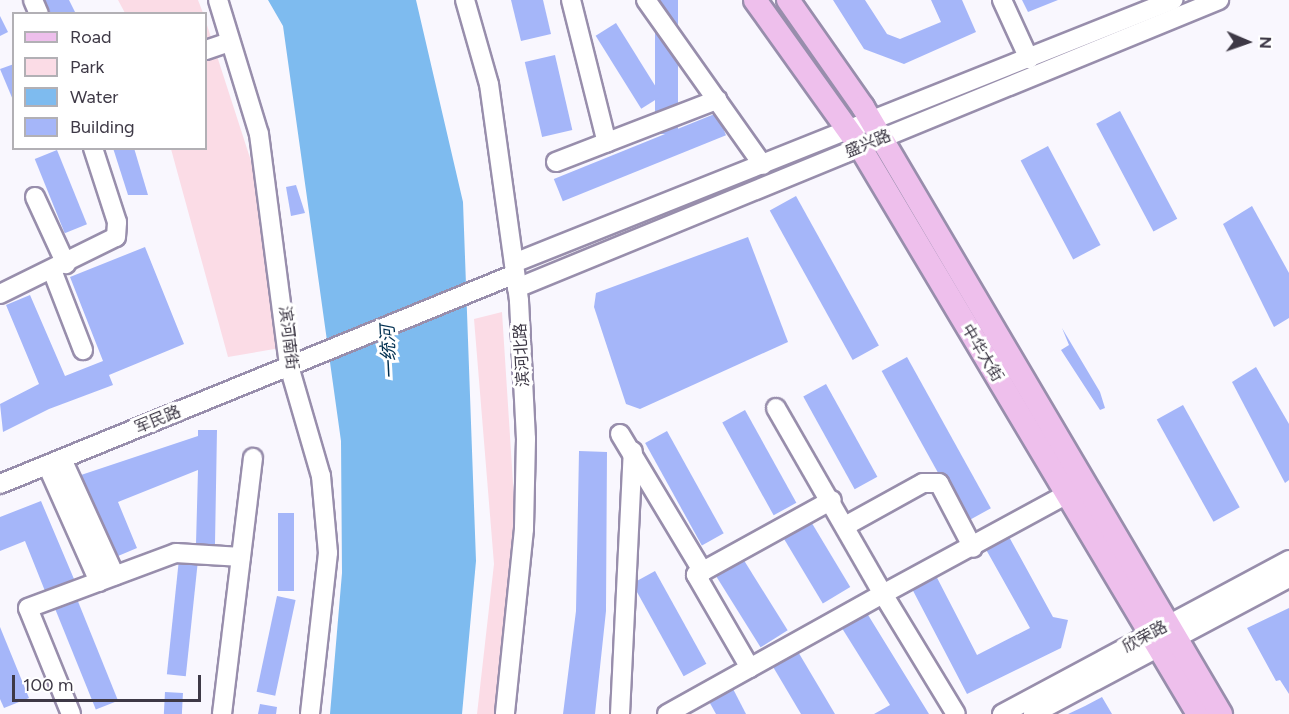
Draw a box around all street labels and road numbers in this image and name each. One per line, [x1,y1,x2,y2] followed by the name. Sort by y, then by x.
[842,126,894,162] street label: 盛兴路
[275,305,301,371] street label: 滨河南街
[957,321,1007,385] street label: 中华大街
[511,323,533,387] street label: 滨河北路
[132,402,184,438] street label: 军民路
[1119,617,1171,657] street label: 欣荣路

